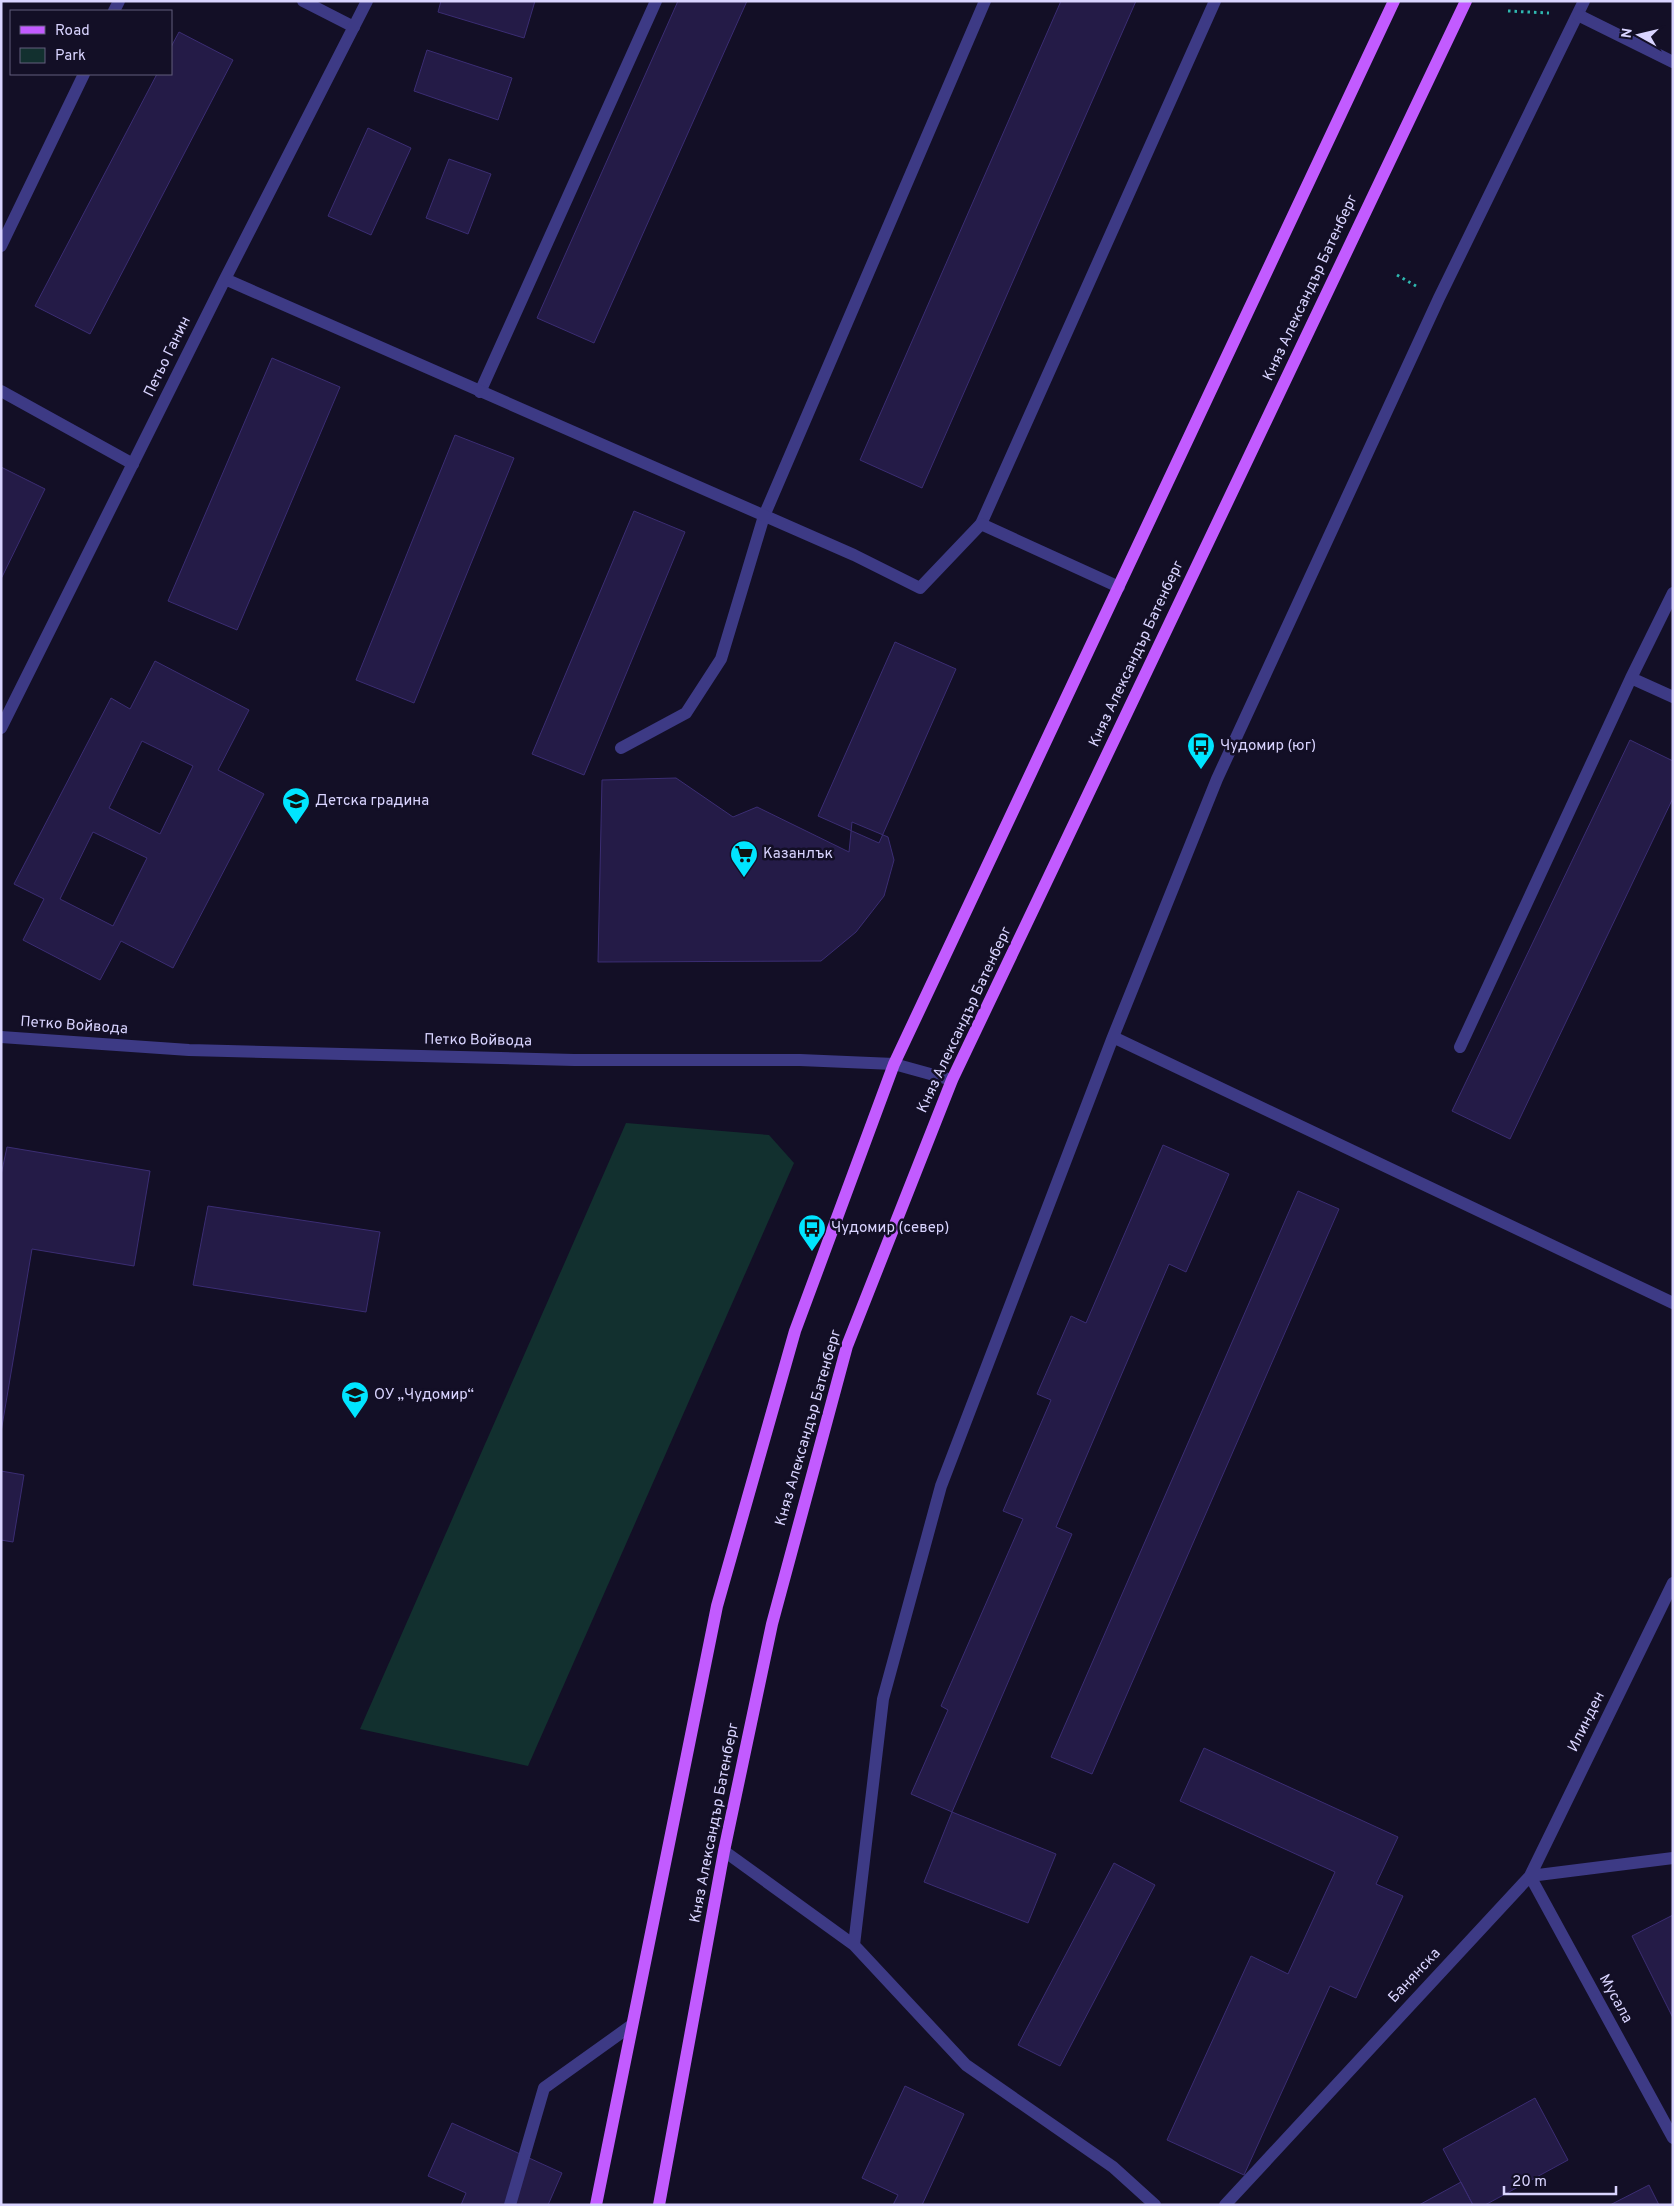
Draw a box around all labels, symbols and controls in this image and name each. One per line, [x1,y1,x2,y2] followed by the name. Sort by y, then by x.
[10,10,172,75] legend
[1614,10,1664,60] north arrow
[55,22,90,41] text: Road
[1618,27,1637,40] text: N
[55,47,86,66] text: Park
[1259,192,1363,384] street label: Княз Александър Батенберг
[140,313,196,401] street label: Петьо Ганин
[1085,558,1189,750] street label: Княз Александър Батенберг
[1186,731,1216,770] bus stop icon: Чудомир (юг)
[1220,737,1316,756] place label: Чудомир (юг)
[281,786,311,825] school or university icon: Детска градина
[315,792,429,811] place label: Детска градина
[729,839,759,878] supermarket icon: Казанлък
[763,845,833,864] place label: Казанлък
[913,924,1017,1116] street label: Княз Александър Батенберг
[20,1013,128,1039] street label: Петко Войвода
[424,1031,532,1051] street label: Петко Войвода
[797,1213,827,1252] bus stop icon: Чудомир (север)
[831,1219,949,1238] place label: Чудомир (север)
[772,1328,846,1528] street label: Княз Александър Батенберг
[340,1380,370,1419] school or university icon: ОУ „Чудомир“
[374,1386,474,1405] place label: ОУ „Чудомир“
[1564,1689,1610,1755] street label: Илинден
[686,1721,744,1925] street label: Княз Александър Батенберг
[1385,1945,1445,2007] street label: Банянска
[1594,1971,1636,2027] street label: Мусала
[1504,2164,1616,2196] scale bar
[1512,2173,1547,2192] text: 20 m

